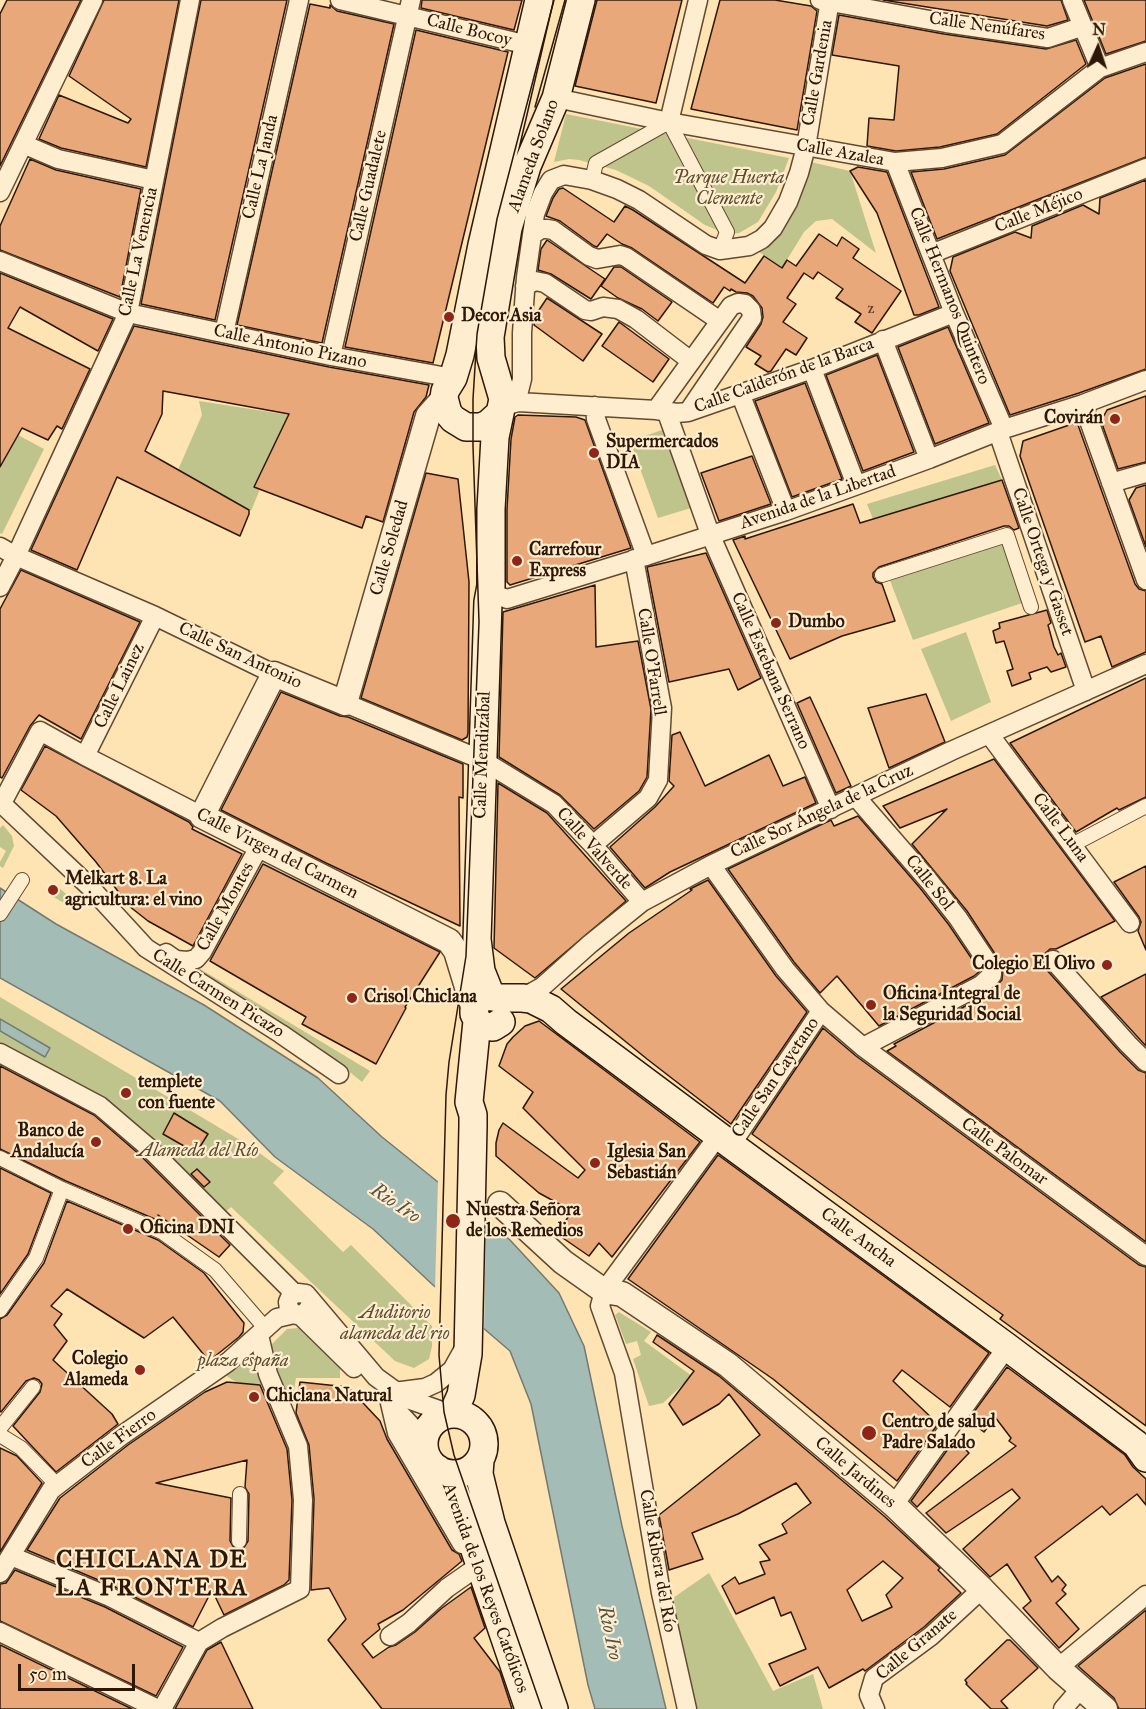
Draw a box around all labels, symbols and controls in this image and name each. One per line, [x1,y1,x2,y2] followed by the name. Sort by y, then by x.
[928,8,1046,46] street label: Calle Nenúfares
[424,10,514,52] street label: Calle Bocoy
[798,18,838,128] street label: Calle Gardenia
[1068,18,1128,78] north arrow
[1092,20,1106,39] text: N
[504,97,564,215] street label: Alameda Solano
[238,113,284,221] street label: Calle La Janda
[346,128,392,244] street label: Calle Guadalete
[794,135,886,171] street label: Calle Azalea
[674,168,784,210] park label: Parque Huerta Clemente
[992,184,1086,238] street label: Calle Méjico
[115,185,163,319] street label: Calle La Venencia
[904,204,994,388] street label: Calle Hermanos Quintero
[868,300,874,318] house number: z
[461,306,541,328] place label: Decor Asia
[442,310,456,324] marker: Decor Asia
[211,320,369,374] street label: Calle Antonio Pizano
[691,333,877,419] street label: Calle Calderón de la Barca
[1044,408,1103,430] place label: Covirán
[1108,412,1122,426] marker: Covirán
[606,432,718,474] place label: Supermercados DIA
[587,446,601,460] marker: Supermercados DIA
[737,461,899,535] street label: Avenida de la Libertad
[1007,485,1077,639] street label: Calle Ortega y Gasset
[366,498,414,598] street label: Calle Soledad
[529,540,601,582] place label: Carrefour Express
[510,554,524,568] marker: Carrefour Express
[726,589,814,753] street label: Calle Estebana Serrano
[632,607,670,717] street label: Calle O'Farrell
[788,612,845,634] place label: Dumbo
[769,616,783,630] marker: Dumbo
[175,618,305,694] street label: Calle San Antonio
[90,640,150,732] street label: Calle Lainez
[470,691,496,819] street label: Calle Mendizábal
[727,760,917,864] street label: Calle Sor Ángela de la Cruz
[1027,789,1093,867] street label: Calle Luna
[551,803,637,895] street label: Calle Valverde
[192,804,362,904] street label: Calle Virgen del Carmen
[900,851,958,915] street label: Calle Sol
[193,859,259,955] street label: Calle Montes
[65,869,202,912] place label: Melkart 8. La agricultura: el vino
[46,883,60,897] marker: Melkart 8. La agricultura: el vino
[148,945,288,1043] street label: Calle Carmen Picazo
[972,954,1095,976] place label: Colegio El Olivo
[1100,958,1114,972] marker: Colegio El Olivo
[883,984,1021,1026] place label: Oficina Integral de la Seguridad Social
[364,987,477,1009] place label: Crisol Chiclana
[345,991,359,1005] marker: Crisol Chiclana
[864,998,878,1012] marker: Oficina Integral de la Seguridad Social
[728,1014,824,1142] street label: Calle San Cayetano
[138,1072,215,1114] place label: templete con fuente
[119,1086,133,1100] marker: templete con fuente
[956,1113,1052,1191] street label: Calle Palomar
[11,1121,84,1164] place label: Banco de Andalucía
[89,1135,103,1149] marker: Banco de Andalucía
[138,1141,258,1163] park label: Alameda del Río
[607,1142,686,1184] place label: Iglesia San Sebastián
[588,1156,602,1170] marker: Iglesia San Sebastián
[366,1179,424,1229] water label: Rio Iro
[466,1200,583,1242] place label: Nuestra Señora de los Remedios
[816,1203,900,1273] street label: Calle Ancha
[444,1212,462,1230] marker: Nuestra Señora de los Remedios
[140,1218,235,1240] place label: Oficina DNI
[121,1222,135,1236] marker: Oficina DNI
[340,1303,450,1346] park label: Auditorio alameda del rio
[64,1349,128,1392] place label: Colegio Alameda
[198,1351,288,1373] park label: plaza españa
[133,1363,147,1377] marker: Colegio Alameda
[266,1386,392,1408] place label: Chiclana Natural
[247,1390,261,1404] marker: Chiclana Natural
[77,1404,161,1474] street label: Calle Fierro
[882,1412,996,1454] place label: Centro de salud Padre Salado
[860,1424,878,1442] marker: Centro de salud Padre Salado
[810,1433,900,1513] street label: Calle Jardines
[437,1480,533,1696] street label: Avenida de los Reyes Católicos
[634,1488,680,1634] street label: Calle Ribera del Río
[55,1547,249,1603] district label: CHICLANA DE LA FRONTERA
[592,1604,626,1662] water label: Rio Iro
[872,1605,962,1685] street label: Calle Granate
[21,1652,138,1690] scale bar
[29,1663,67,1685] text: 50 m

